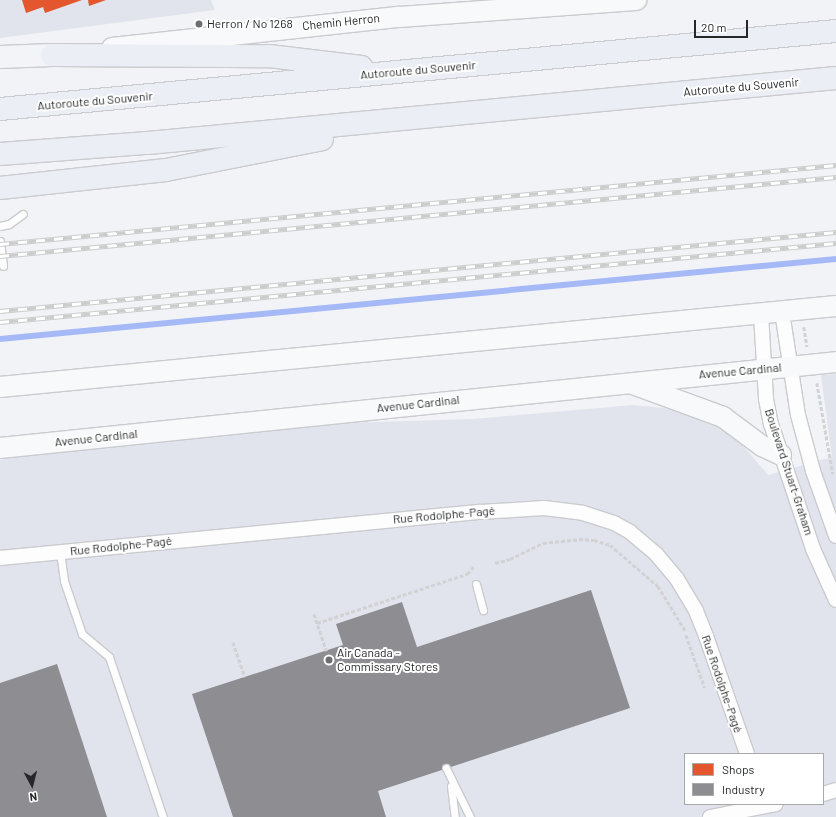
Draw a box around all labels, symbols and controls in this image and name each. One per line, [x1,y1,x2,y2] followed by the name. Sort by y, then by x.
[302,11,380,33] street label: Chemin Herron
[696,12,750,38] scale bar
[207,17,293,31] place label: Herron / No 1268
[194,19,204,29] marker: Herron / No 1268
[701,20,727,34] text: 20 m
[360,58,476,82] street label: Autoroute du Souvenir
[683,75,799,99] street label: Autoroute du Souvenir
[37,89,153,113] street label: Autoroute du Souvenir
[698,360,782,382] street label: Avenue Cardinal
[376,392,460,416] street label: Avenue Cardinal
[762,407,816,537] street label: Boulevard Stuart-Graham
[54,426,138,450] street label: Avenue Cardinal
[392,503,496,527] street label: Rue Rodolphe-Pagé
[69,533,173,559] street label: Rue Rodolphe-Pagé
[699,633,745,735] street label: Rue Rodolphe-Pagé
[337,646,438,674] place label: Air Canada - Commissary Stores
[324,655,334,665] marker: Air Canada - Commissary Stores
[684,753,824,805] legend
[722,762,754,776] text: Shops
[12,765,52,805] north arrow
[722,782,765,796] text: Industry
[29,791,38,804] text: N

